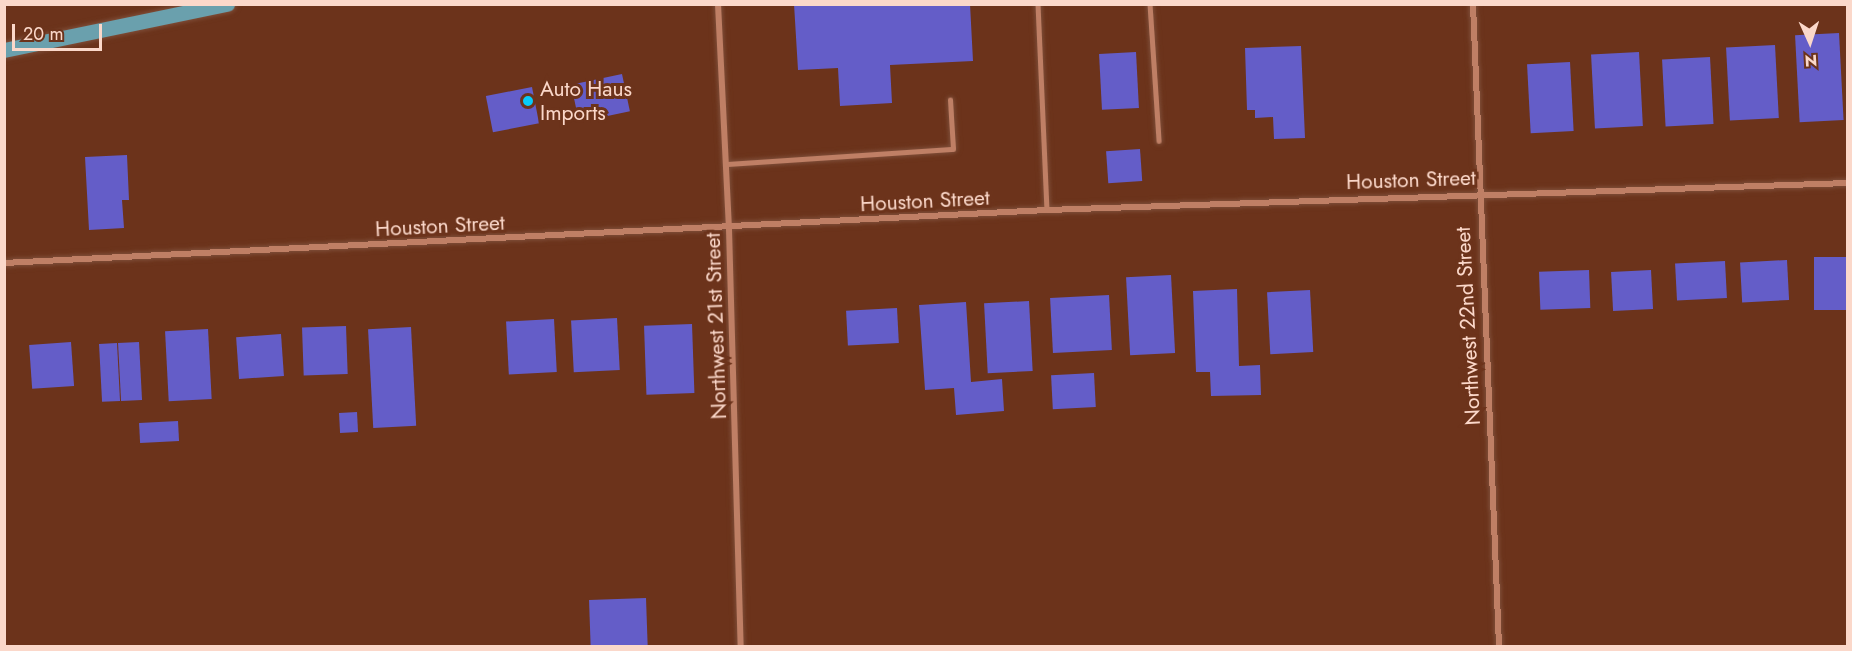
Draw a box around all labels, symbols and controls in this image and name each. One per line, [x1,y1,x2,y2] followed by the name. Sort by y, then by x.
[15,12,105,50] scale bar
[1780,12,1840,72] north arrow
[23,21,63,47] text: 20 m
[1804,49,1818,72] text: N
[540,76,632,126] place label: Auto Haus Imports
[521,94,535,108] marker: Auto Haus Imports
[1346,165,1476,195] street label: Houston Street
[859,185,991,217] street label: Houston Street
[374,210,506,242] street label: Houston Street
[1450,226,1486,426] street label: Northwest 22nd Street
[700,232,732,420] street label: Northwest 21st Street

